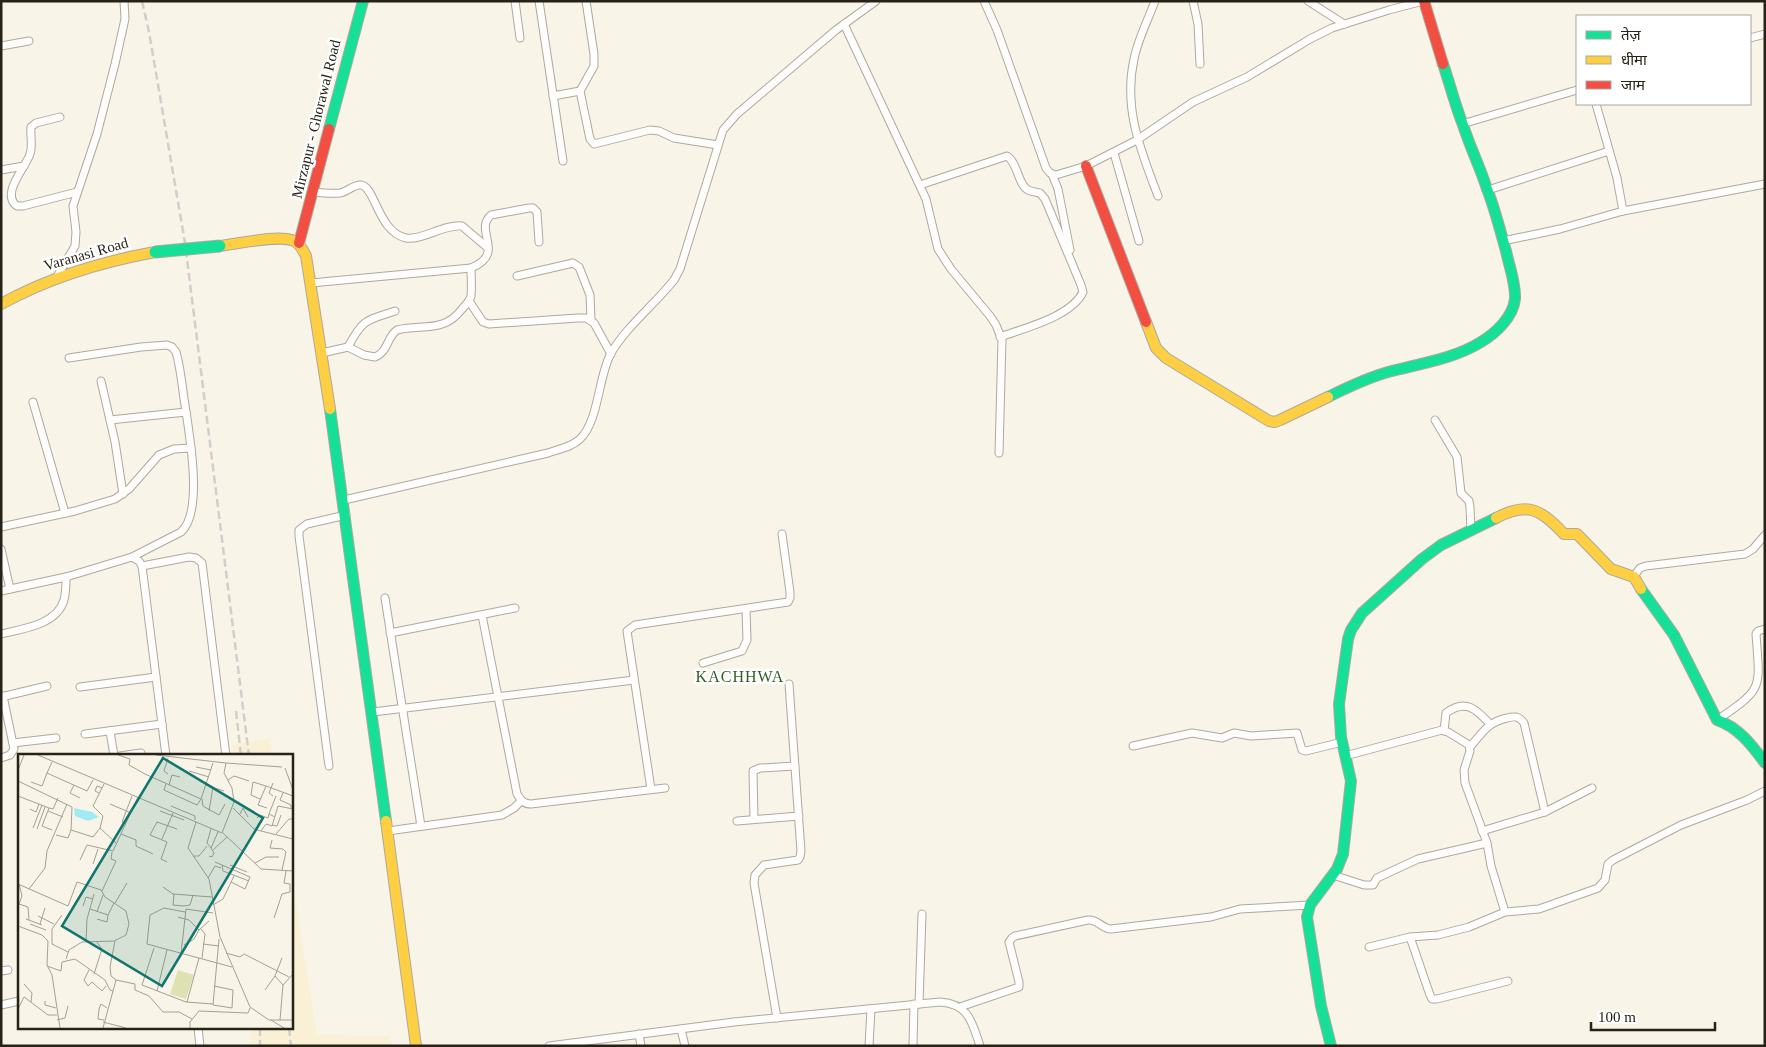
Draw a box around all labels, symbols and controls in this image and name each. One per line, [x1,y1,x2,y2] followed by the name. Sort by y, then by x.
[1576,15,1751,105] legend
[1621,26,1642,43] text: तेज़
[289,38,344,200] street label: Mirzapur - Ghorawal Road
[1621,52,1648,68] text: धीमा
[1621,77,1646,93] text: जाम
[42,234,131,274] street label: Varanasi Road
[696,668,784,685] district label: KACHHWA
[18,754,292,1030] inset map
[1591,1000,1715,1032] scale bar
[1598,1009,1636,1025] text: 100 m

